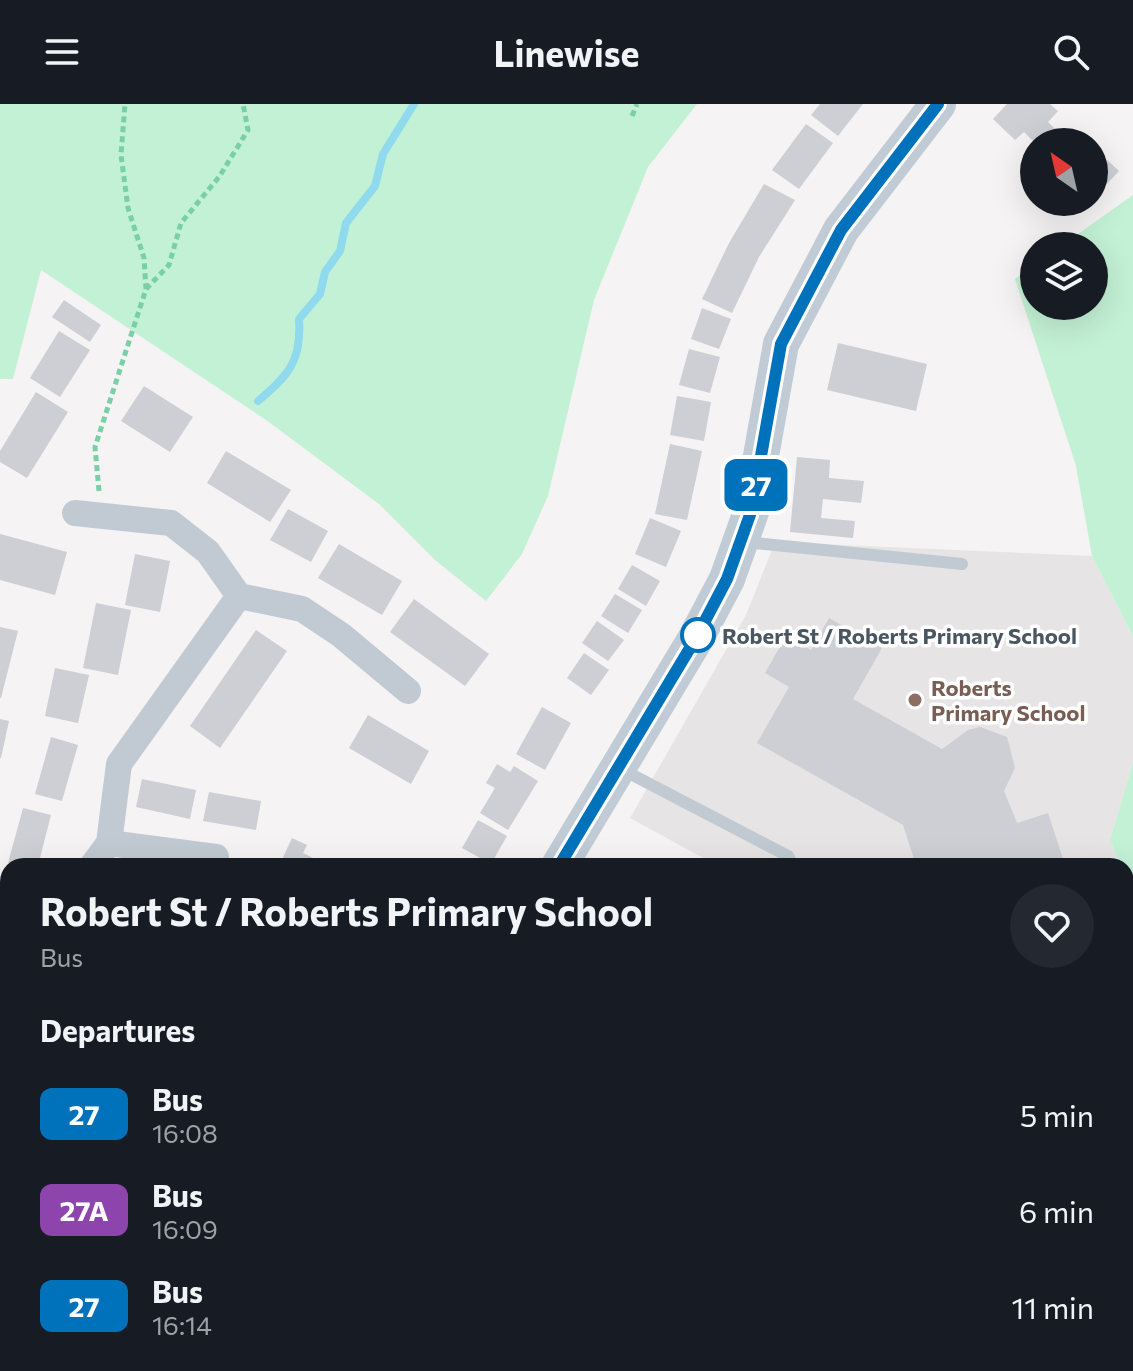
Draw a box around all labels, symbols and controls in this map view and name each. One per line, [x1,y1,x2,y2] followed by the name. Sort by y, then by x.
[40,30,84,74] icon: menu
[494,30,639,74] text: Linewise
[1049,30,1093,74] icon: search
[1020,128,1108,216] north arrow
[1020,128,1108,320] map controls
[1020,232,1108,320] button: layers
[720,459,792,511] line badge: 27
[740,468,772,502] text: 27
[681,618,715,652] marker: Robert St / Roberts Primary School
[722,622,1077,649] place label: Robert St / Roberts Primary School
[931,674,1086,726] place label: Roberts Primary School
[906,691,924,709] marker: Roberts Primary School
[1010,884,1094,968] button: heart
[40,887,653,934] text: Robert St / Roberts Primary School
[40,941,83,972] text: Bus
[40,1011,195,1048] text: Departures
[152,1080,203,1117] text: Bus
[1020,1096,1094,1133] text: 5 min
[68,1097,100,1131] text: 27
[152,1117,218,1148] text: 16:08
[152,1176,203,1213] text: Bus
[1019,1192,1094,1229] text: 6 min
[59,1193,109,1227] text: 27A
[152,1213,218,1244] text: 16:09
[152,1272,203,1309] text: Bus
[1012,1288,1094,1325] text: 11 min
[68,1289,100,1323] text: 27
[152,1309,212,1340] text: 16:14

